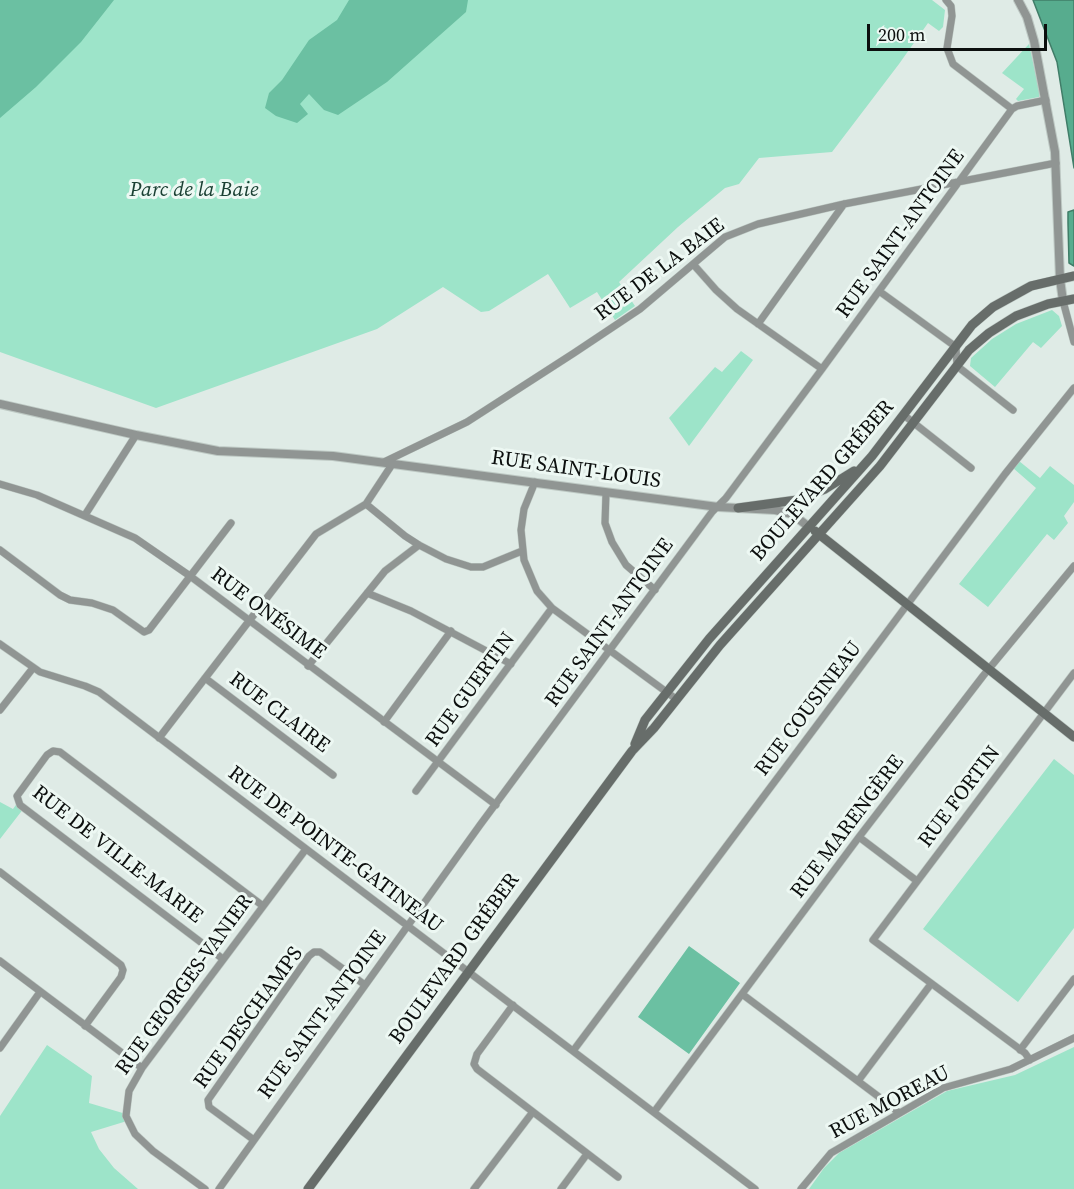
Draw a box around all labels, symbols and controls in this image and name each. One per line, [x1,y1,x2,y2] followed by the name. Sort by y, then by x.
[870,12,1050,50] scale bar
[878,22,925,47] text: 200 m
[831,145,971,323] street label: RUE SAINT-ANTOINE
[130,178,258,204] park label: Parc de la Baie
[590,213,730,327] street label: RUE DE LA BAIE
[746,395,900,567] street label: BOULEVARD GRÉBER
[490,446,662,494] street label: RUE SAINT-LOUIS
[540,534,680,712] street label: RUE SAINT-ANTOINE
[205,563,331,665] street label: RUE ONÉSIME
[421,628,521,752] street label: RUE GUERTIN
[750,637,868,781] street label: RUE COUSINEAU
[224,667,334,759] street label: RUE CLAIRE
[914,741,1006,853] street label: RUE FORTIN
[786,751,910,903] street label: RUE MARENGÈRE
[223,761,447,939] street label: RUE DE POINTE-GATINEAU
[27,781,207,929] street label: RUE DE VILLE-MARIE
[385,869,525,1049] street label: BOULEVARD GRÉBER
[111,890,259,1080] street label: RUE GEORGES-VANIER
[253,926,393,1104] street label: RUE SAINT-ANTOINE
[189,942,309,1094] street label: RUE DESCHAMPS
[826,1061,954,1145] street label: RUE MOREAU

